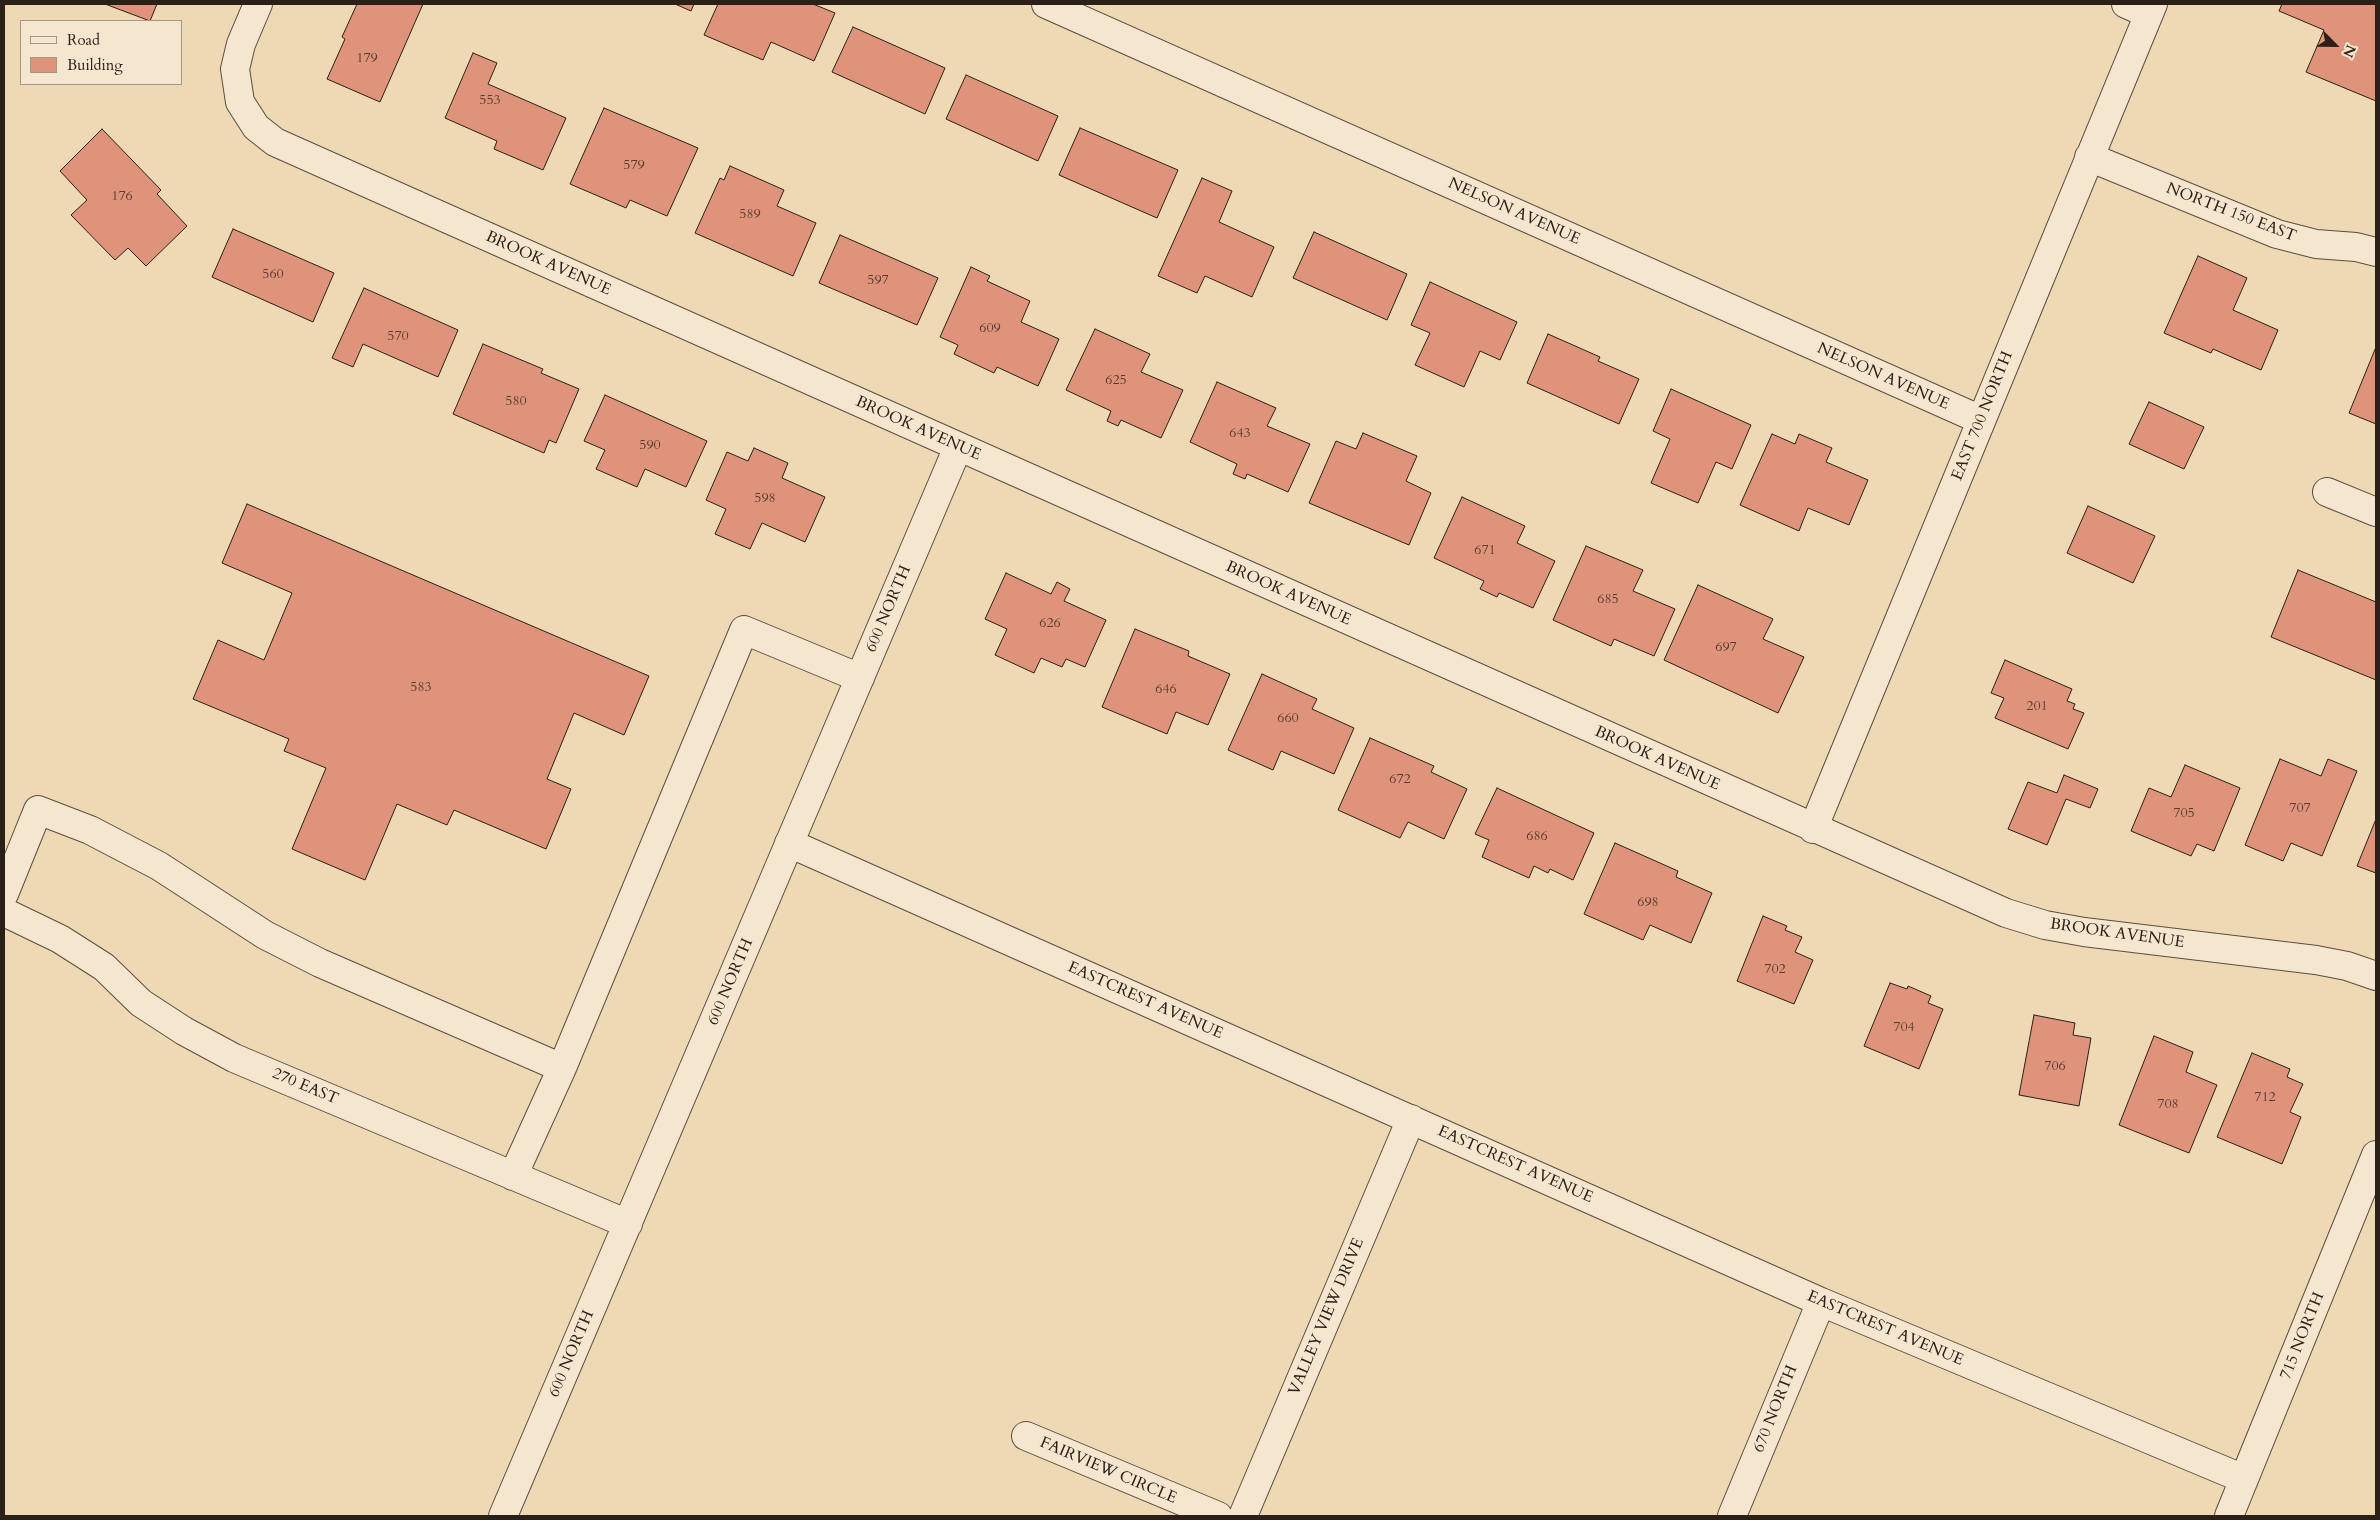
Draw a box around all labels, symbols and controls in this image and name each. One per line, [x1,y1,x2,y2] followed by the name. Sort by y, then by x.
[20,20,182,85] legend
[2310,20,2360,70] north arrow
[67,30,100,50] text: Road
[2338,42,2360,60] text: N
[356,51,378,67] house number: 179
[67,55,123,75] text: Building
[479,93,501,109] house number: 553
[623,158,645,174] house number: 579
[1445,174,1583,250] street label: NELSON AVENUE
[2163,179,2299,247] street label: NORTH 150 EAST
[111,189,133,205] house number: 176
[739,207,761,223] house number: 589
[482,228,614,300] street label: BROOK AVENUE
[262,267,284,283] house number: 560
[867,273,889,289] house number: 597
[979,321,1001,337] house number: 609
[387,329,409,345] house number: 570
[1814,339,1952,415] street label: NELSON AVENUE
[1948,348,2018,484] street label: EAST 700 NORTH
[1105,373,1127,389] house number: 625
[852,393,984,465] street label: BROOK AVENUE
[505,394,527,410] house number: 580
[1229,426,1251,442] house number: 643
[639,438,661,454] house number: 590
[754,491,776,507] house number: 598
[1474,543,1496,559] house number: 671
[1222,558,1354,630] street label: BROOK AVENUE
[862,563,916,655] street label: 600 NORTH
[1597,592,1619,608] house number: 685
[1039,616,1061,632] house number: 626
[1715,640,1737,656] house number: 697
[410,680,432,696] house number: 583
[1155,682,1177,698] house number: 646
[2026,699,2048,715] house number: 201
[1277,711,1299,727] house number: 660
[1591,723,1723,795] street label: BROOK AVENUE
[1389,772,1411,788] house number: 672
[2289,801,2311,817] house number: 707
[2173,806,2195,822] house number: 705
[1526,829,1548,845] house number: 686
[1637,895,1659,911] house number: 698
[2049,915,2185,953] street label: BROOK AVENUE
[704,936,758,1028] street label: 600 NORTH
[1064,958,1226,1044] street label: EASTCREST AVENUE
[1764,962,1786,978] house number: 702
[1893,1020,1915,1036] house number: 704
[2044,1059,2066,1075] house number: 706
[269,1065,341,1109] street label: 270 EAST
[2254,1090,2276,1106] house number: 712
[2157,1097,2179,1113] house number: 708
[1434,1122,1596,1208] street label: EASTCREST AVENUE
[1285,1236,1369,1398] street label: VALLEY VIEW DRIVE
[1804,1287,1966,1371] street label: EASTCREST AVENUE
[2277,1289,2329,1383] street label: 715 NORTH
[545,1308,599,1400] street label: 600 NORTH
[1750,1362,1802,1456] street label: 670 NORTH
[1037,1434,1179,1508] street label: FAIRVIEW CIRCLE

